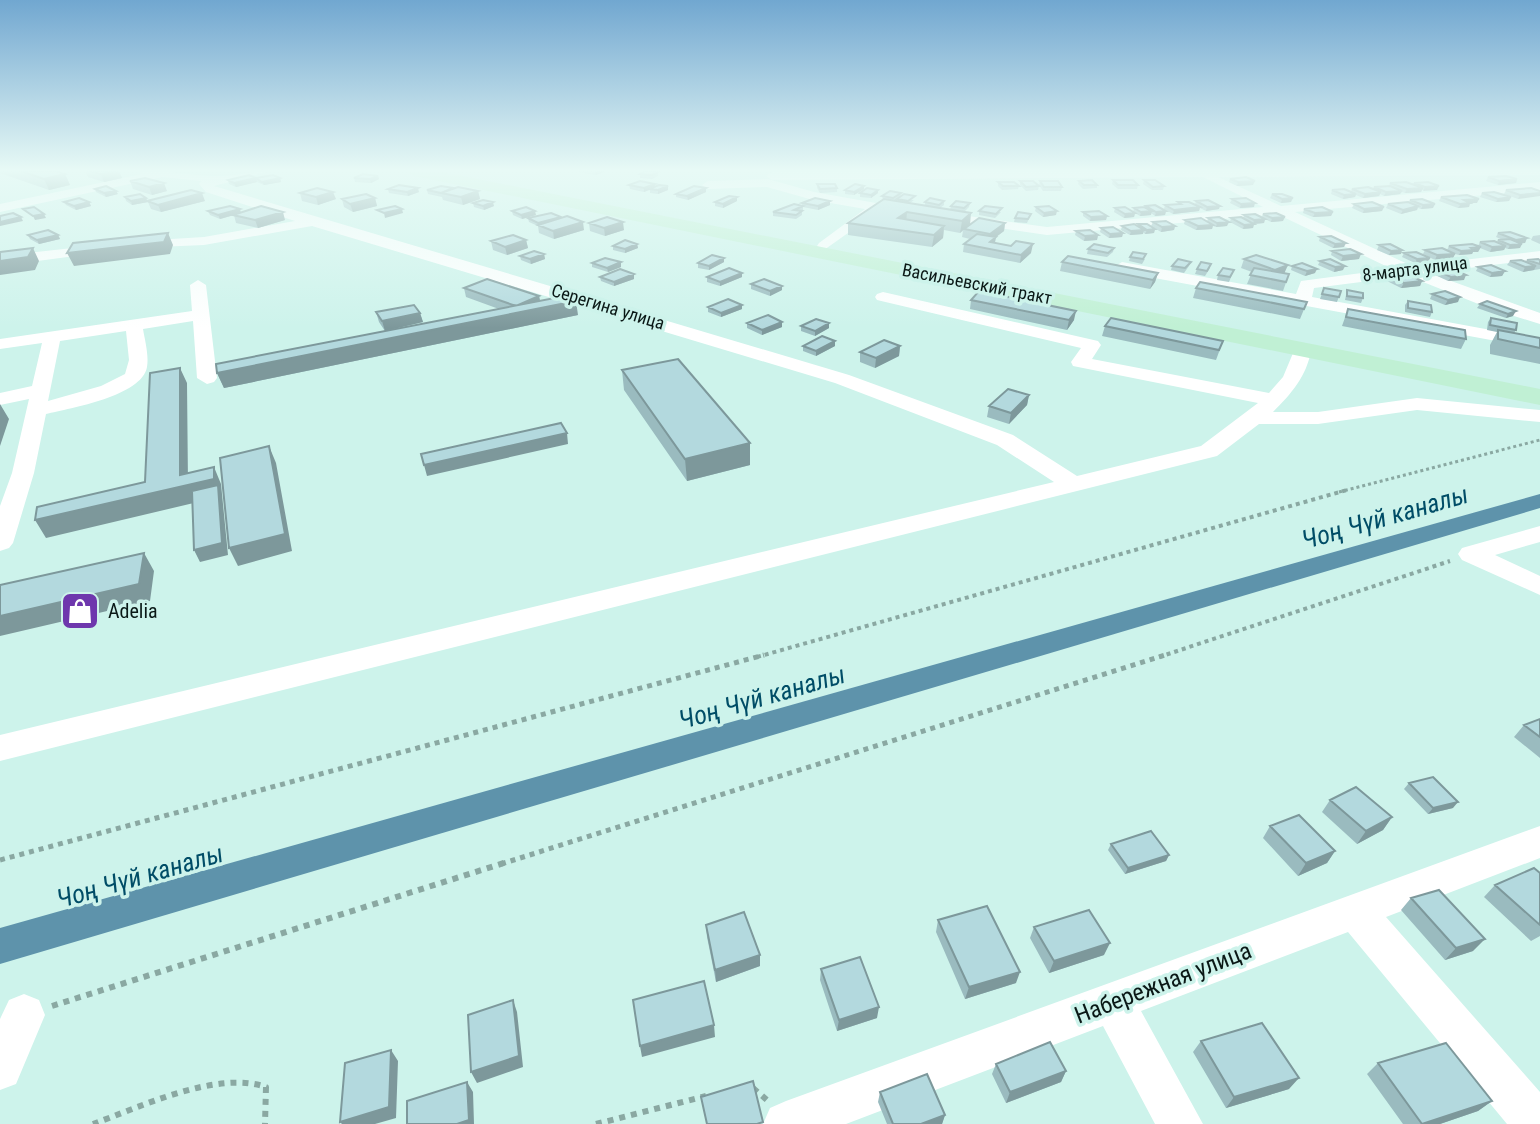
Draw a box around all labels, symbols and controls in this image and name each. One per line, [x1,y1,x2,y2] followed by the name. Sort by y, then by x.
[1361,252,1469,285] street label: 8-марта улица
[900,259,1054,308] street label: Васильевский тракт
[549,279,667,334] street label: Серегина улица
[1298,479,1472,555] water label: Чоң Чүй каналы
[59,590,101,632] shop icon: Adelia
[108,599,158,623] place label: Adelia
[675,659,849,735] water label: Чоң Чүй каналы
[53,838,227,914] water label: Чоң Чүй каналы
[1071,936,1255,1030] street label: Набережная улица

